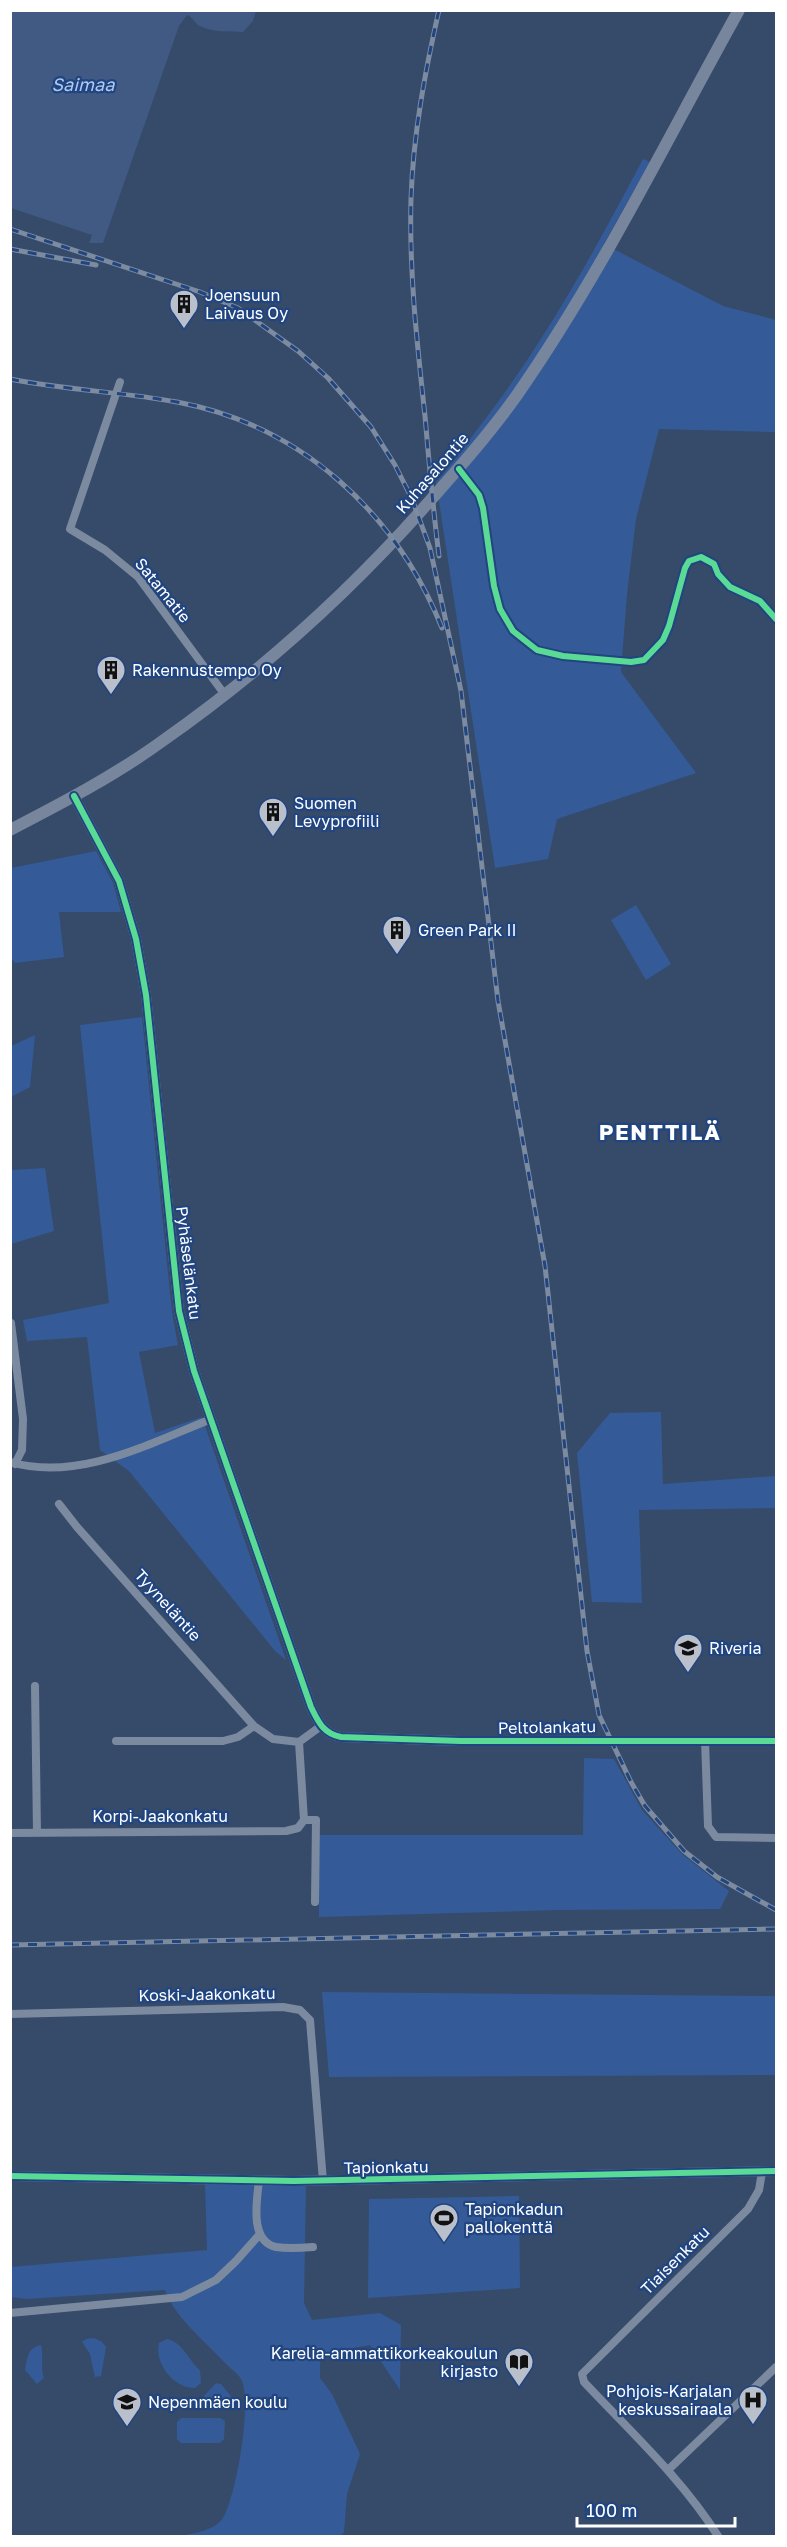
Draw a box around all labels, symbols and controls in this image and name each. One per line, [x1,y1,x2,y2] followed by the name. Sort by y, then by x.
[52,73,115,95] water label: Saimaa
[205,285,288,323] place label: Joensuun Laivaus Oy
[168,288,200,330] building icon: Joensuun Laivaus Oy
[391,428,473,518] street label: Kuhasalontie
[131,554,195,626] street label: Satamatie
[95,654,127,696] building icon: Rakennustempo Oy
[132,660,282,680] place label: Rakennustempo Oy
[294,793,380,831] place label: Suomen Levyprofiili
[257,796,289,838] building icon: Suomen Levyprofiili
[381,914,413,956] building icon: Green Park II
[418,920,516,940] place label: Green Park II
[599,1118,721,1145] district label: PENTTILÄ
[172,1205,206,1321] street label: Pyhäselänkatu
[130,1565,206,1645] street label: Tyyneläntie
[672,1632,704,1674] school or university icon: Riveria
[709,1638,762,1658] place label: Riveria
[498,1716,596,1738] street label: Peltolankatu
[92,1806,228,1826] street label: Korpi-Jaakonkatu
[138,1983,276,2005] street label: Koski-Jaakonkatu
[343,2156,429,2178] street label: Tapionkatu
[465,2199,563,2237] place label: Tapionkadun pallokenttä
[428,2202,460,2244] sports icon: Tapionkadun pallokenttä
[636,2221,714,2299] street label: Tiaisenkatu
[271,2343,498,2381] place label: Karelia-ammattikorkeakoulun kirjasto
[503,2346,535,2388] library icon: Karelia-ammattikorkeakoulun kirjasto
[606,2381,732,2419] place label: Pohjois-Karjalan keskussairaala
[737,2384,769,2426] hospital icon: Pohjois-Karjalan keskussairaala
[111,2386,143,2428] school or university icon: Nepenmäen koulu
[148,2392,288,2412] place label: Nepenmäen koulu
[577,2490,734,2528] scale bar
[586,2499,637,2521] text: 100 m

